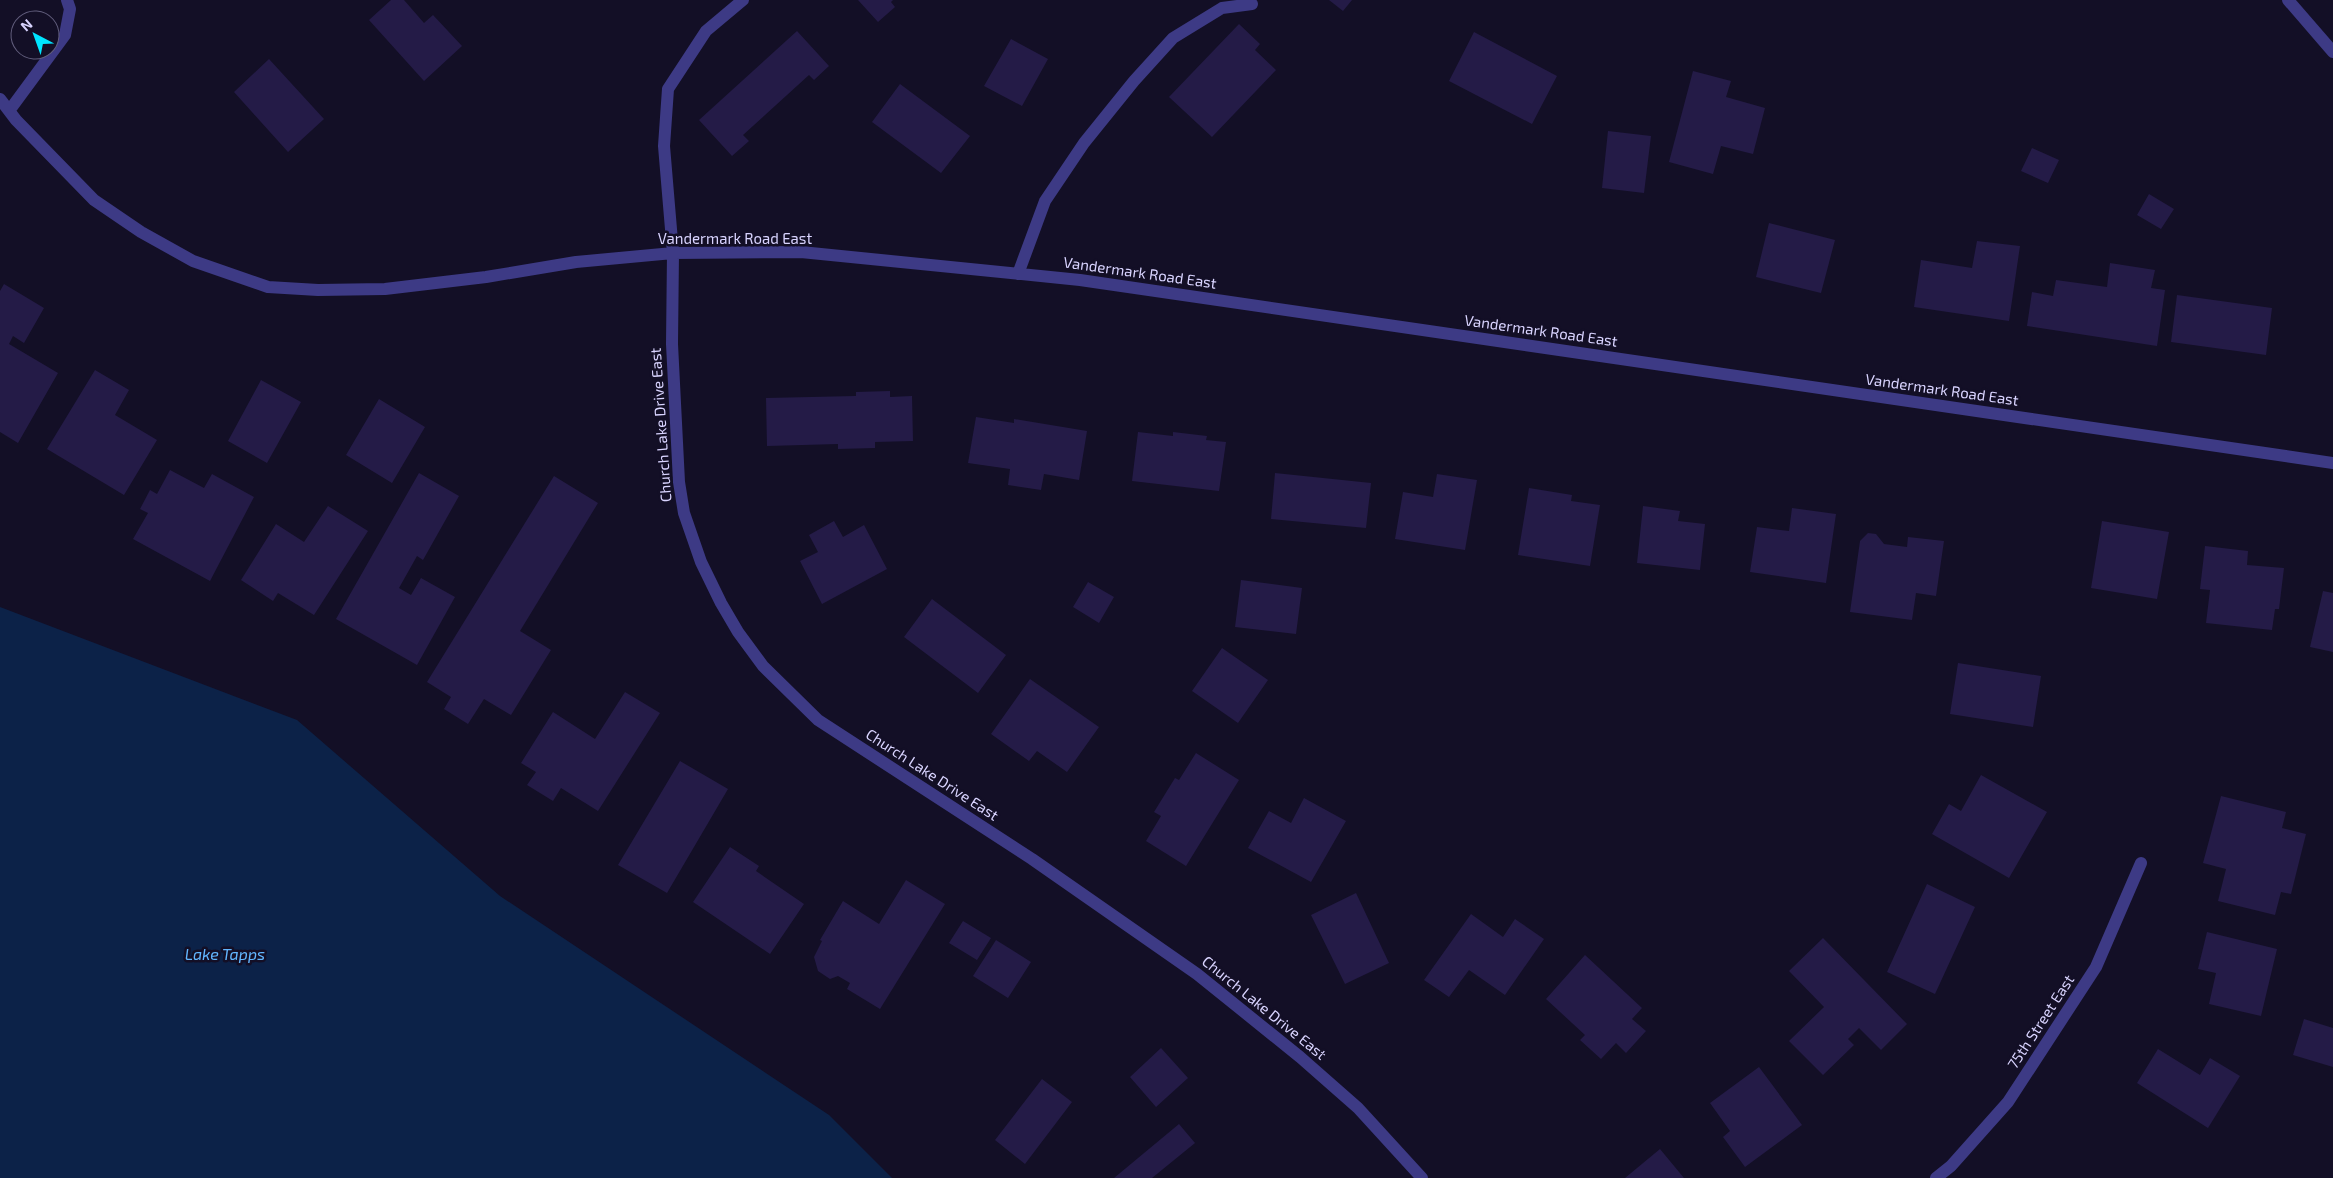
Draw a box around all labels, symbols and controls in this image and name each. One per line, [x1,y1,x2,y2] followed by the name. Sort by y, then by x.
[10,10,60,60] north arrow
[17,15,36,35] text: N
[658,229,812,247] street label: Vandermark Road East
[1062,252,1218,292] street label: Vandermark Road East
[1463,310,1619,350] street label: Vandermark Road East
[646,347,674,503] street label: Church Lake Drive East
[1864,369,2020,409] street label: Vandermark Road East
[863,724,1003,824] street label: Church Lake Drive East
[185,944,265,963] water label: Lake Tapps
[1199,952,1331,1063] street label: Church Lake Drive East
[2003,971,2077,1072] street label: 75th Street East

